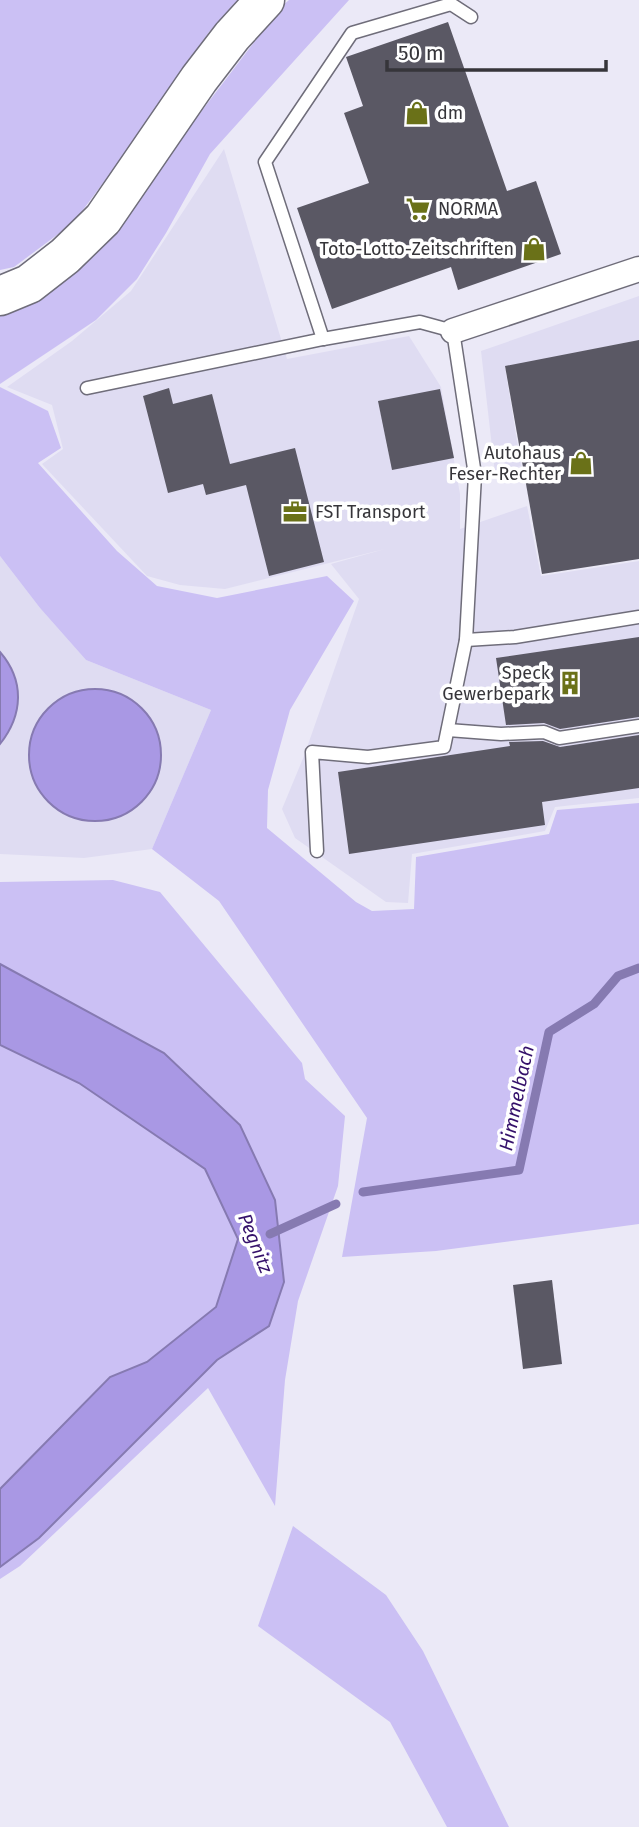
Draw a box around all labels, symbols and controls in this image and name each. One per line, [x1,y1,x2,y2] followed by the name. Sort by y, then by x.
[387,28,606,72] scale bar
[398,40,444,66] text: 50 m
[403,99,431,127] shop icon: dm
[437,102,463,124] place label: dm
[404,195,432,223] supermarket icon: NORMA
[438,198,499,220] place label: NORMA
[520,235,548,263] shop icon: Toto-Lotto-Zeitschriften
[320,238,514,260] place label: Toto-Lotto-Zeitschriften
[449,442,561,485] place label: Autohaus Feser-Rechter
[567,449,595,477] shop icon: Autohaus Feser-Rechter
[281,498,309,526] office icon: FST Transport
[315,501,426,523] place label: FST Transport
[442,662,551,705] place label: Speck Gewerbepark
[556,669,584,697] building icon: Speck Gewerbepark
[494,1043,539,1153] water label: Himmelbach
[233,1210,278,1277] water label: Pegnitz

